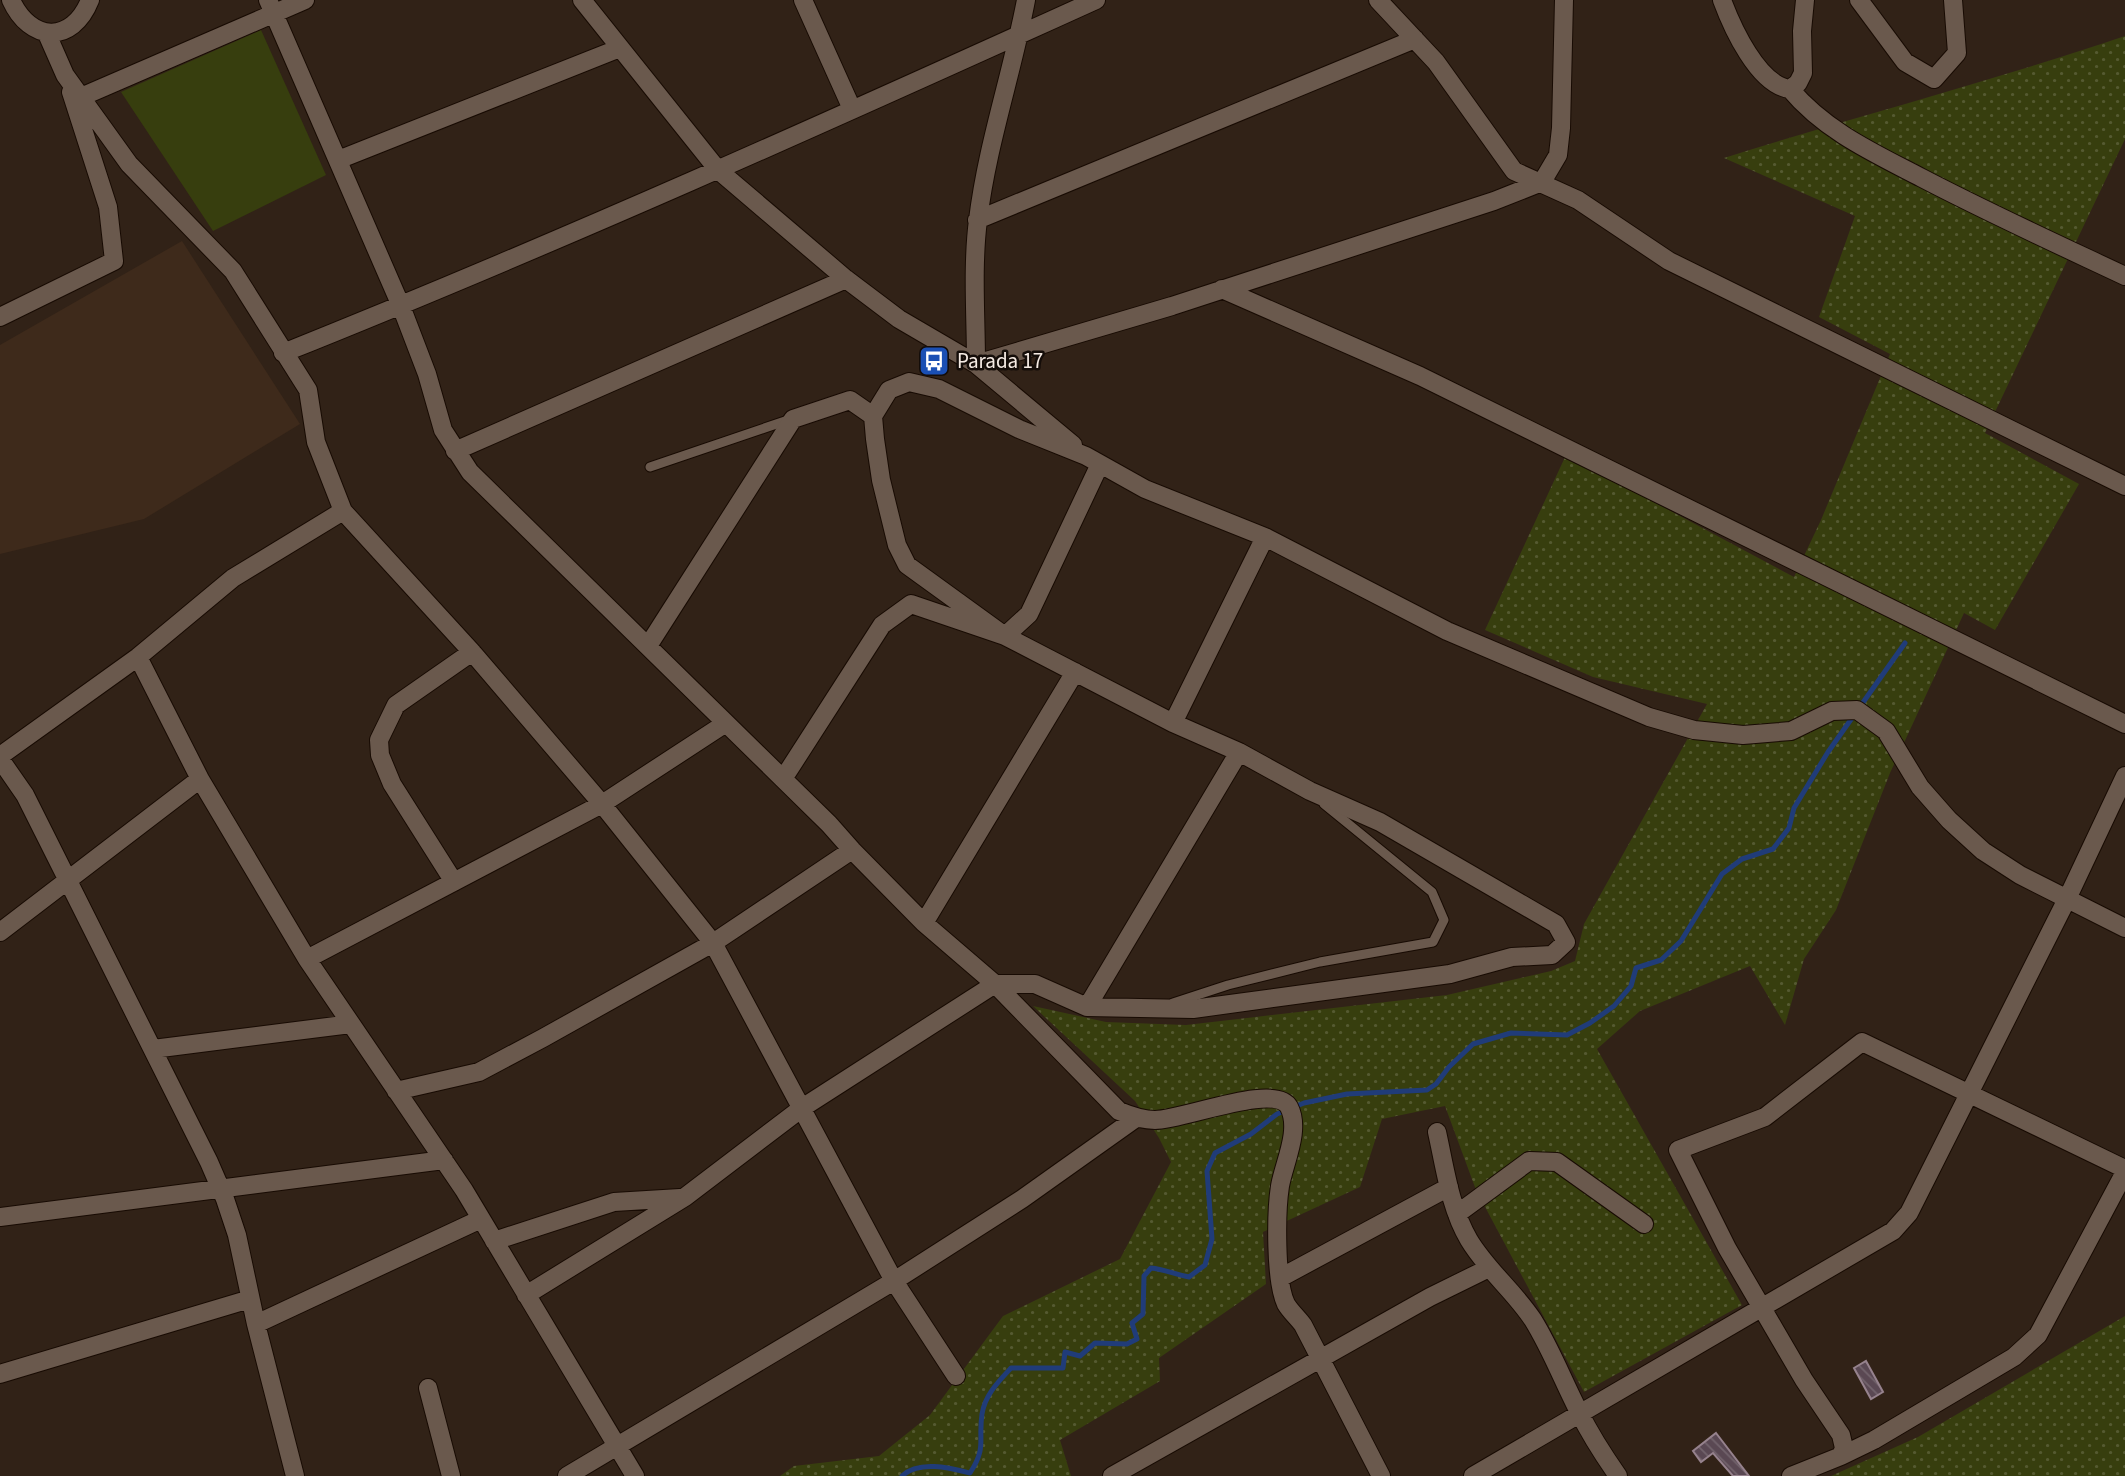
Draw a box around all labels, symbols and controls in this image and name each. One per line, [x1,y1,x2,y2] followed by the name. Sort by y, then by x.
[917,344,951,378] bus stop icon: Parada 17
[957,346,1043,376] place label: Parada 17

